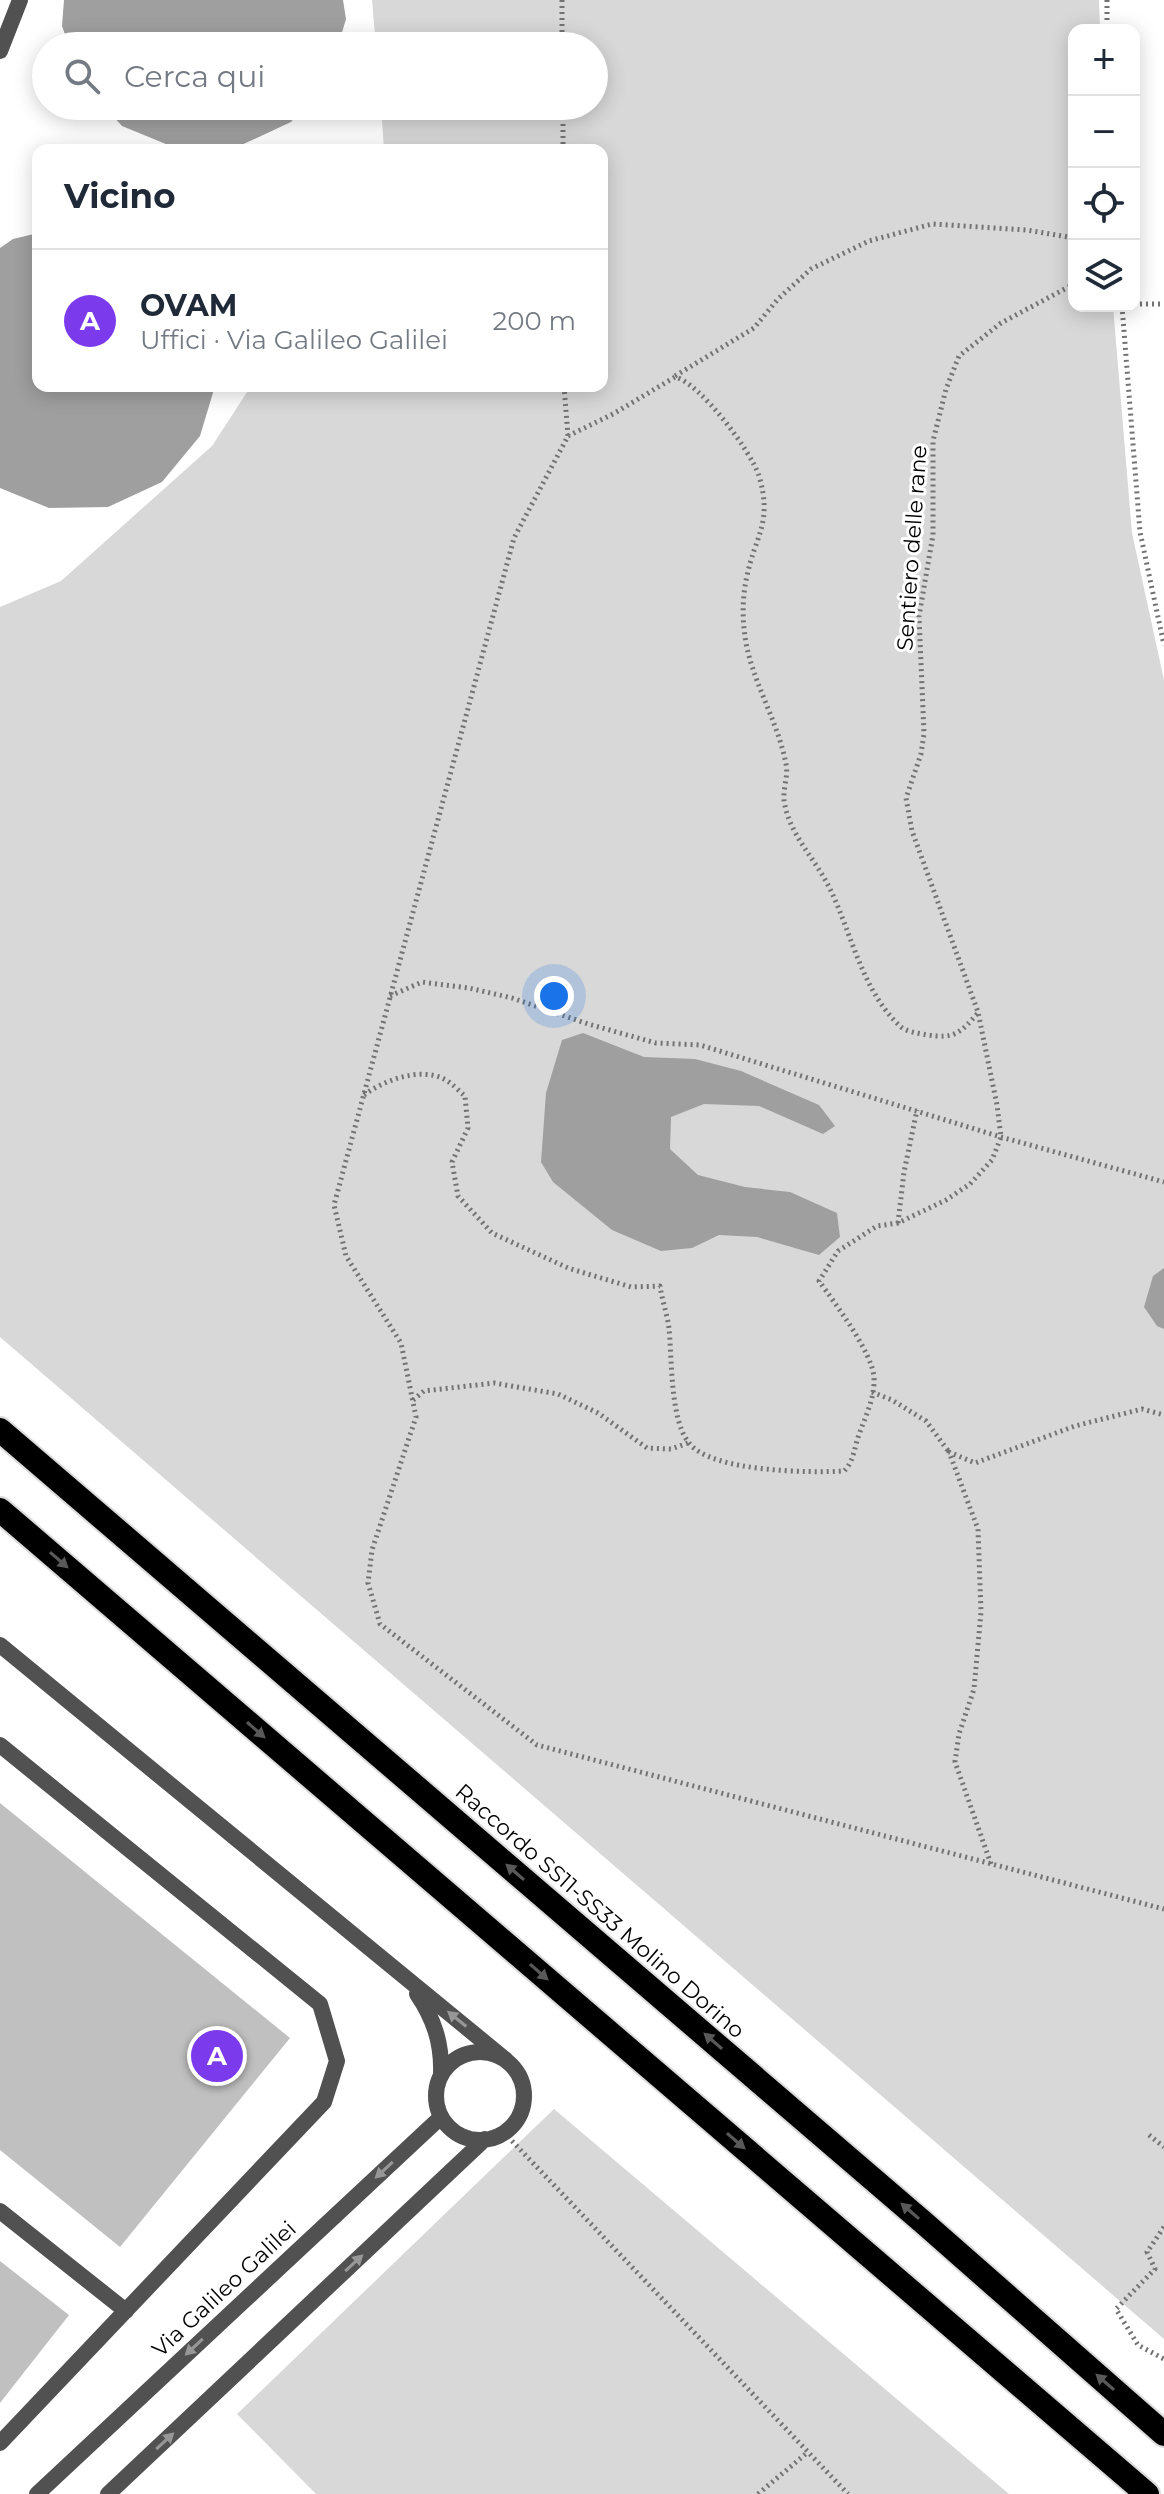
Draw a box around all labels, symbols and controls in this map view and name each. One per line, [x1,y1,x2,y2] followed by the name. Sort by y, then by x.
[1068,24,1140,312] map controls
[1068,24,1140,96] button: +
[32,32,608,120] search box
[60,54,104,98] icon: search
[124,58,265,95] text: Cerca qui
[1068,96,1140,168] button: −
[1068,168,1140,240] button: locate
[64,175,176,217] text: Vicino
[1068,240,1140,312] button: layers
[140,287,238,324] text: OVAM
[80,305,100,337] text: A
[492,305,576,337] text: 200 m
[140,324,448,356] text: Uffici · Via Galileo Galilei
[891,444,933,652] street label: Sentiero delle rane
[534,976,574,1016] your location
[50,1551,69,1569] one-way arrow
[246,1721,266,1738] one-way arrow
[450,1778,750,2044] street label: Raccordo SS11-SS33 Molino Dorino
[506,1864,526,1881] one-way arrow
[528,1963,548,1980] one-way arrow
[447,2011,467,2028] one-way arrow
[191,2026,243,2086] pin: A
[703,2033,722,2051] one-way arrow
[726,2132,746,2150] one-way arrow
[375,2160,394,2178] one-way arrow
[900,2203,920,2220] one-way arrow
[146,2215,302,2363] street label: Via Galileo Galilei
[344,2254,363,2272] one-way arrow
[185,2338,204,2356] one-way arrow
[1096,2374,1116,2391] one-way arrow
[155,2432,174,2450] one-way arrow

